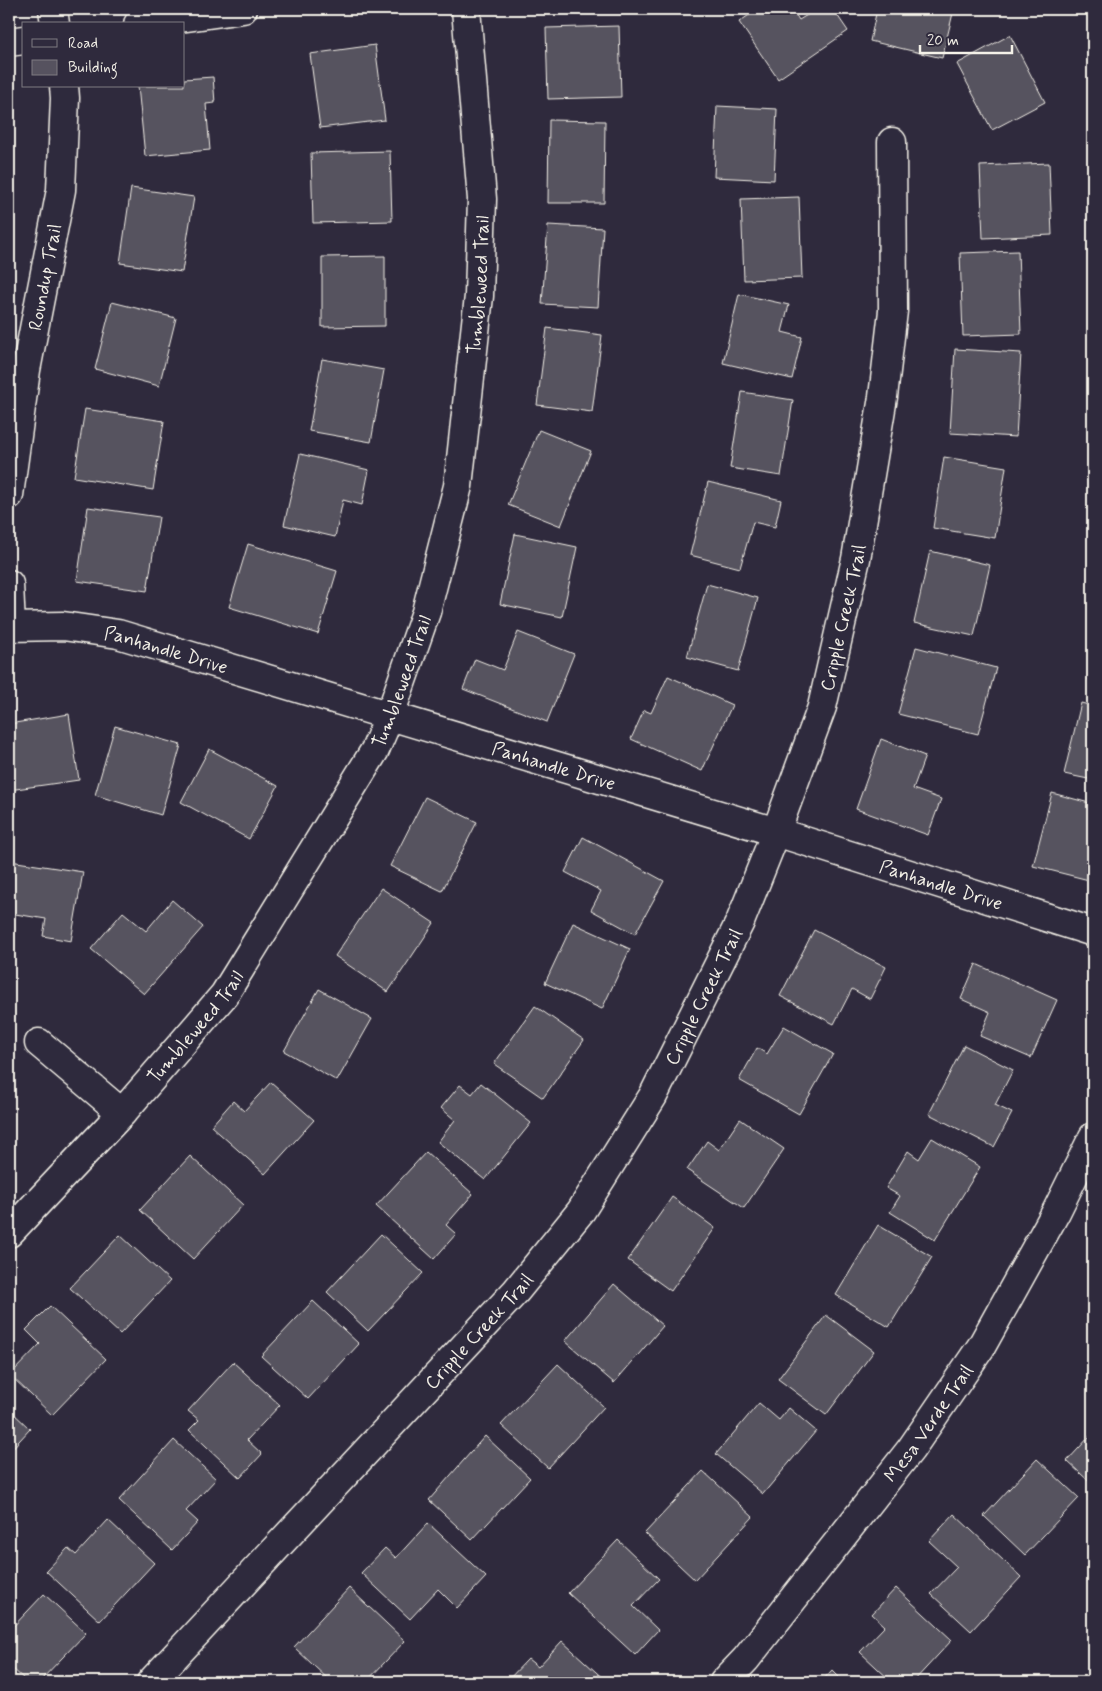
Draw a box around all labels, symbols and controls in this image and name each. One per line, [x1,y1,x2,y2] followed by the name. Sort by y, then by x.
[22,22,185,88] legend
[920,22,1012,54] scale bar
[927,31,959,51] text: 20 m
[68,34,98,54] text: Road
[68,58,118,79] text: Building
[462,215,495,356] street label: Tumbleweed Trail
[23,222,68,333] street label: Roundup Trail
[815,542,872,694] street label: Cripple Creek Trail
[366,612,438,752] street label: Tumbleweed Trail
[103,621,231,680] street label: Panhandle Drive
[489,736,618,797] street label: Panhandle Drive
[876,854,1006,917] street label: Panhandle Drive
[660,924,749,1070] street label: Cripple Creek Trail
[142,966,250,1089] street label: Tumbleweed Trail
[420,1268,540,1395] street label: Cripple Creek Trail
[879,1360,980,1488] street label: Mesa Verde Trail

